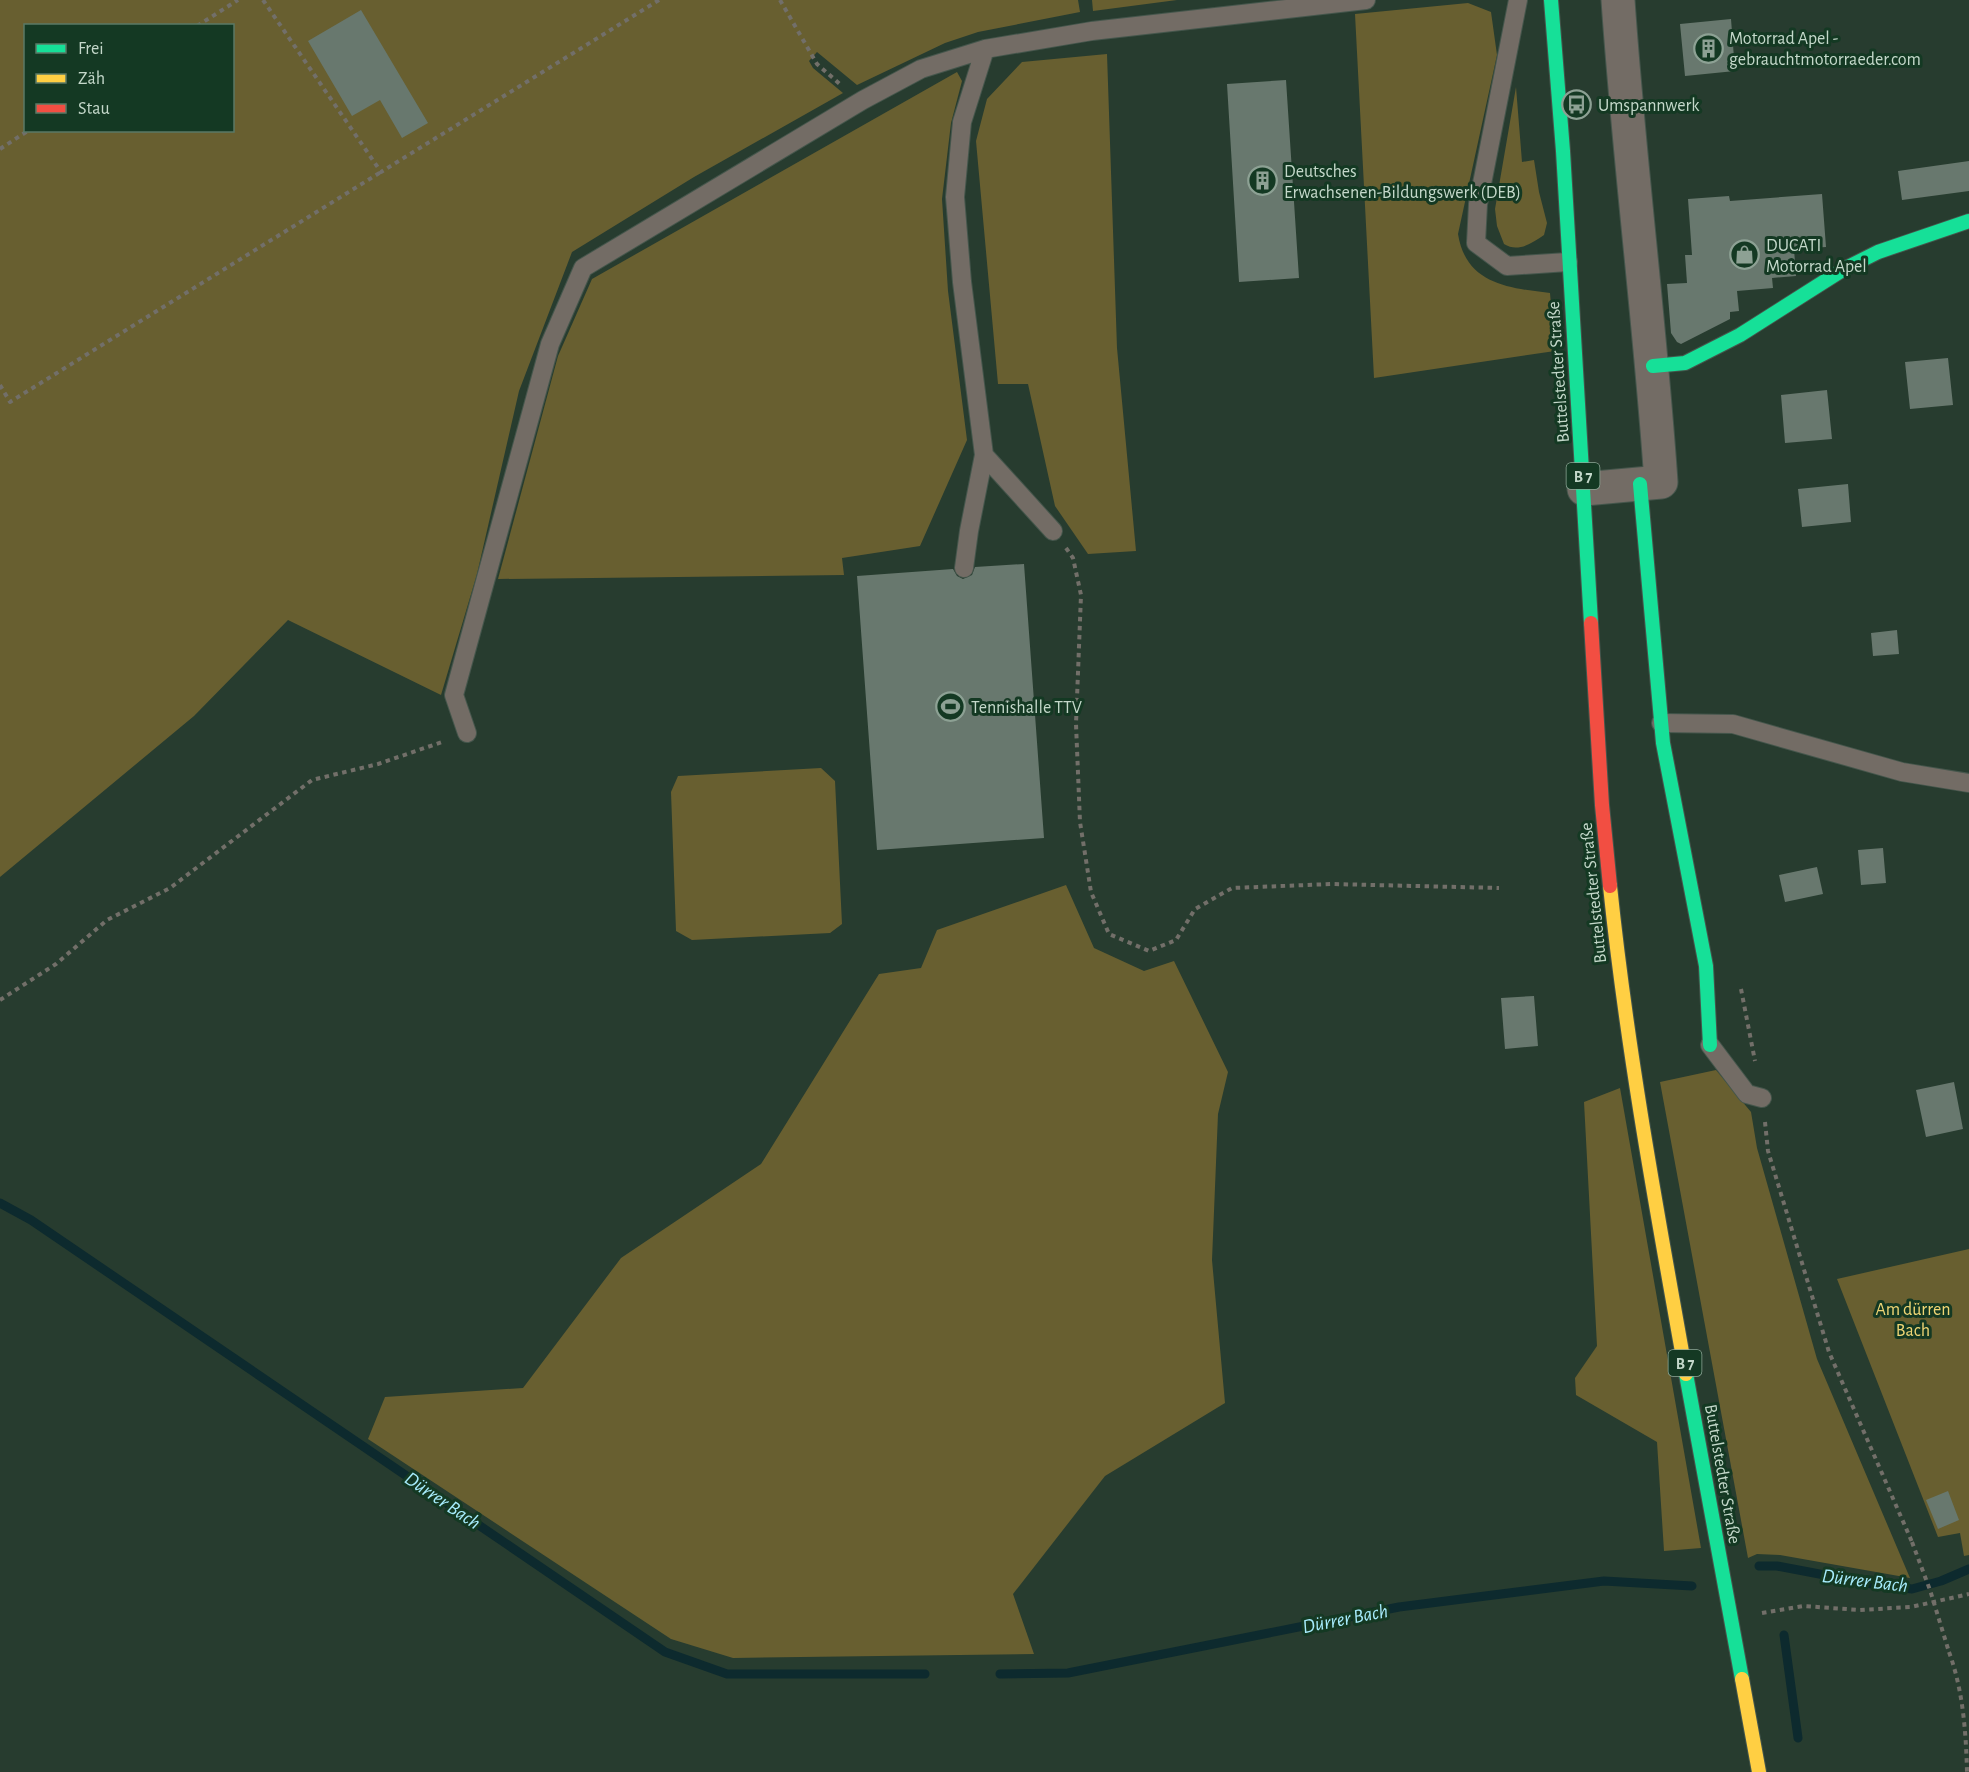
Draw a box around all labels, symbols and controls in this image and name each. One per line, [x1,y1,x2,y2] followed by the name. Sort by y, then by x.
[24,24,234,132] legend
[1729,30,1921,69] place label: Motorrad Apel - gebrauchtmotorraeder.com
[1692,32,1724,64] building icon: Motorrad Apel - gebrauchtmotorraeder.com
[78,40,104,58] text: Frei
[78,70,105,88] text: Zäh
[1561,89,1593,121] bus stop icon: Umspannwerk
[1598,97,1700,115] place label: Umspannwerk
[78,100,110,118] text: Stau
[1284,163,1521,202] place label: Deutsches Erwachsenen-Bildungswerk (DEB)
[1247,165,1279,197] building icon: Deutsches Erwachsenen-Bildungswerk (DEB)
[1766,237,1867,276] place label: DUCATI Motorrad Apel
[1729,239,1761,271] shop icon: DUCATI Motorrad Apel
[1545,301,1573,443] street label: Buttelstedter Straße
[1566,463,1600,489] road number: B 7
[934,691,966,723] sports icon: Tennishalle TTV
[971,699,1083,717] place label: Tennishalle TTV
[1578,822,1610,964] street label: Buttelstedter Straße
[1875,1301,1951,1340] park label: Am dürren Bach
[1668,1350,1702,1376] road number: B 7
[1701,1403,1743,1545] street label: Buttelstedter Straße
[401,1468,484,1533] water label: Dürrer Bach
[1821,1566,1909,1596] water label: Dürrer Bach
[1301,1601,1390,1637] water label: Dürrer Bach

